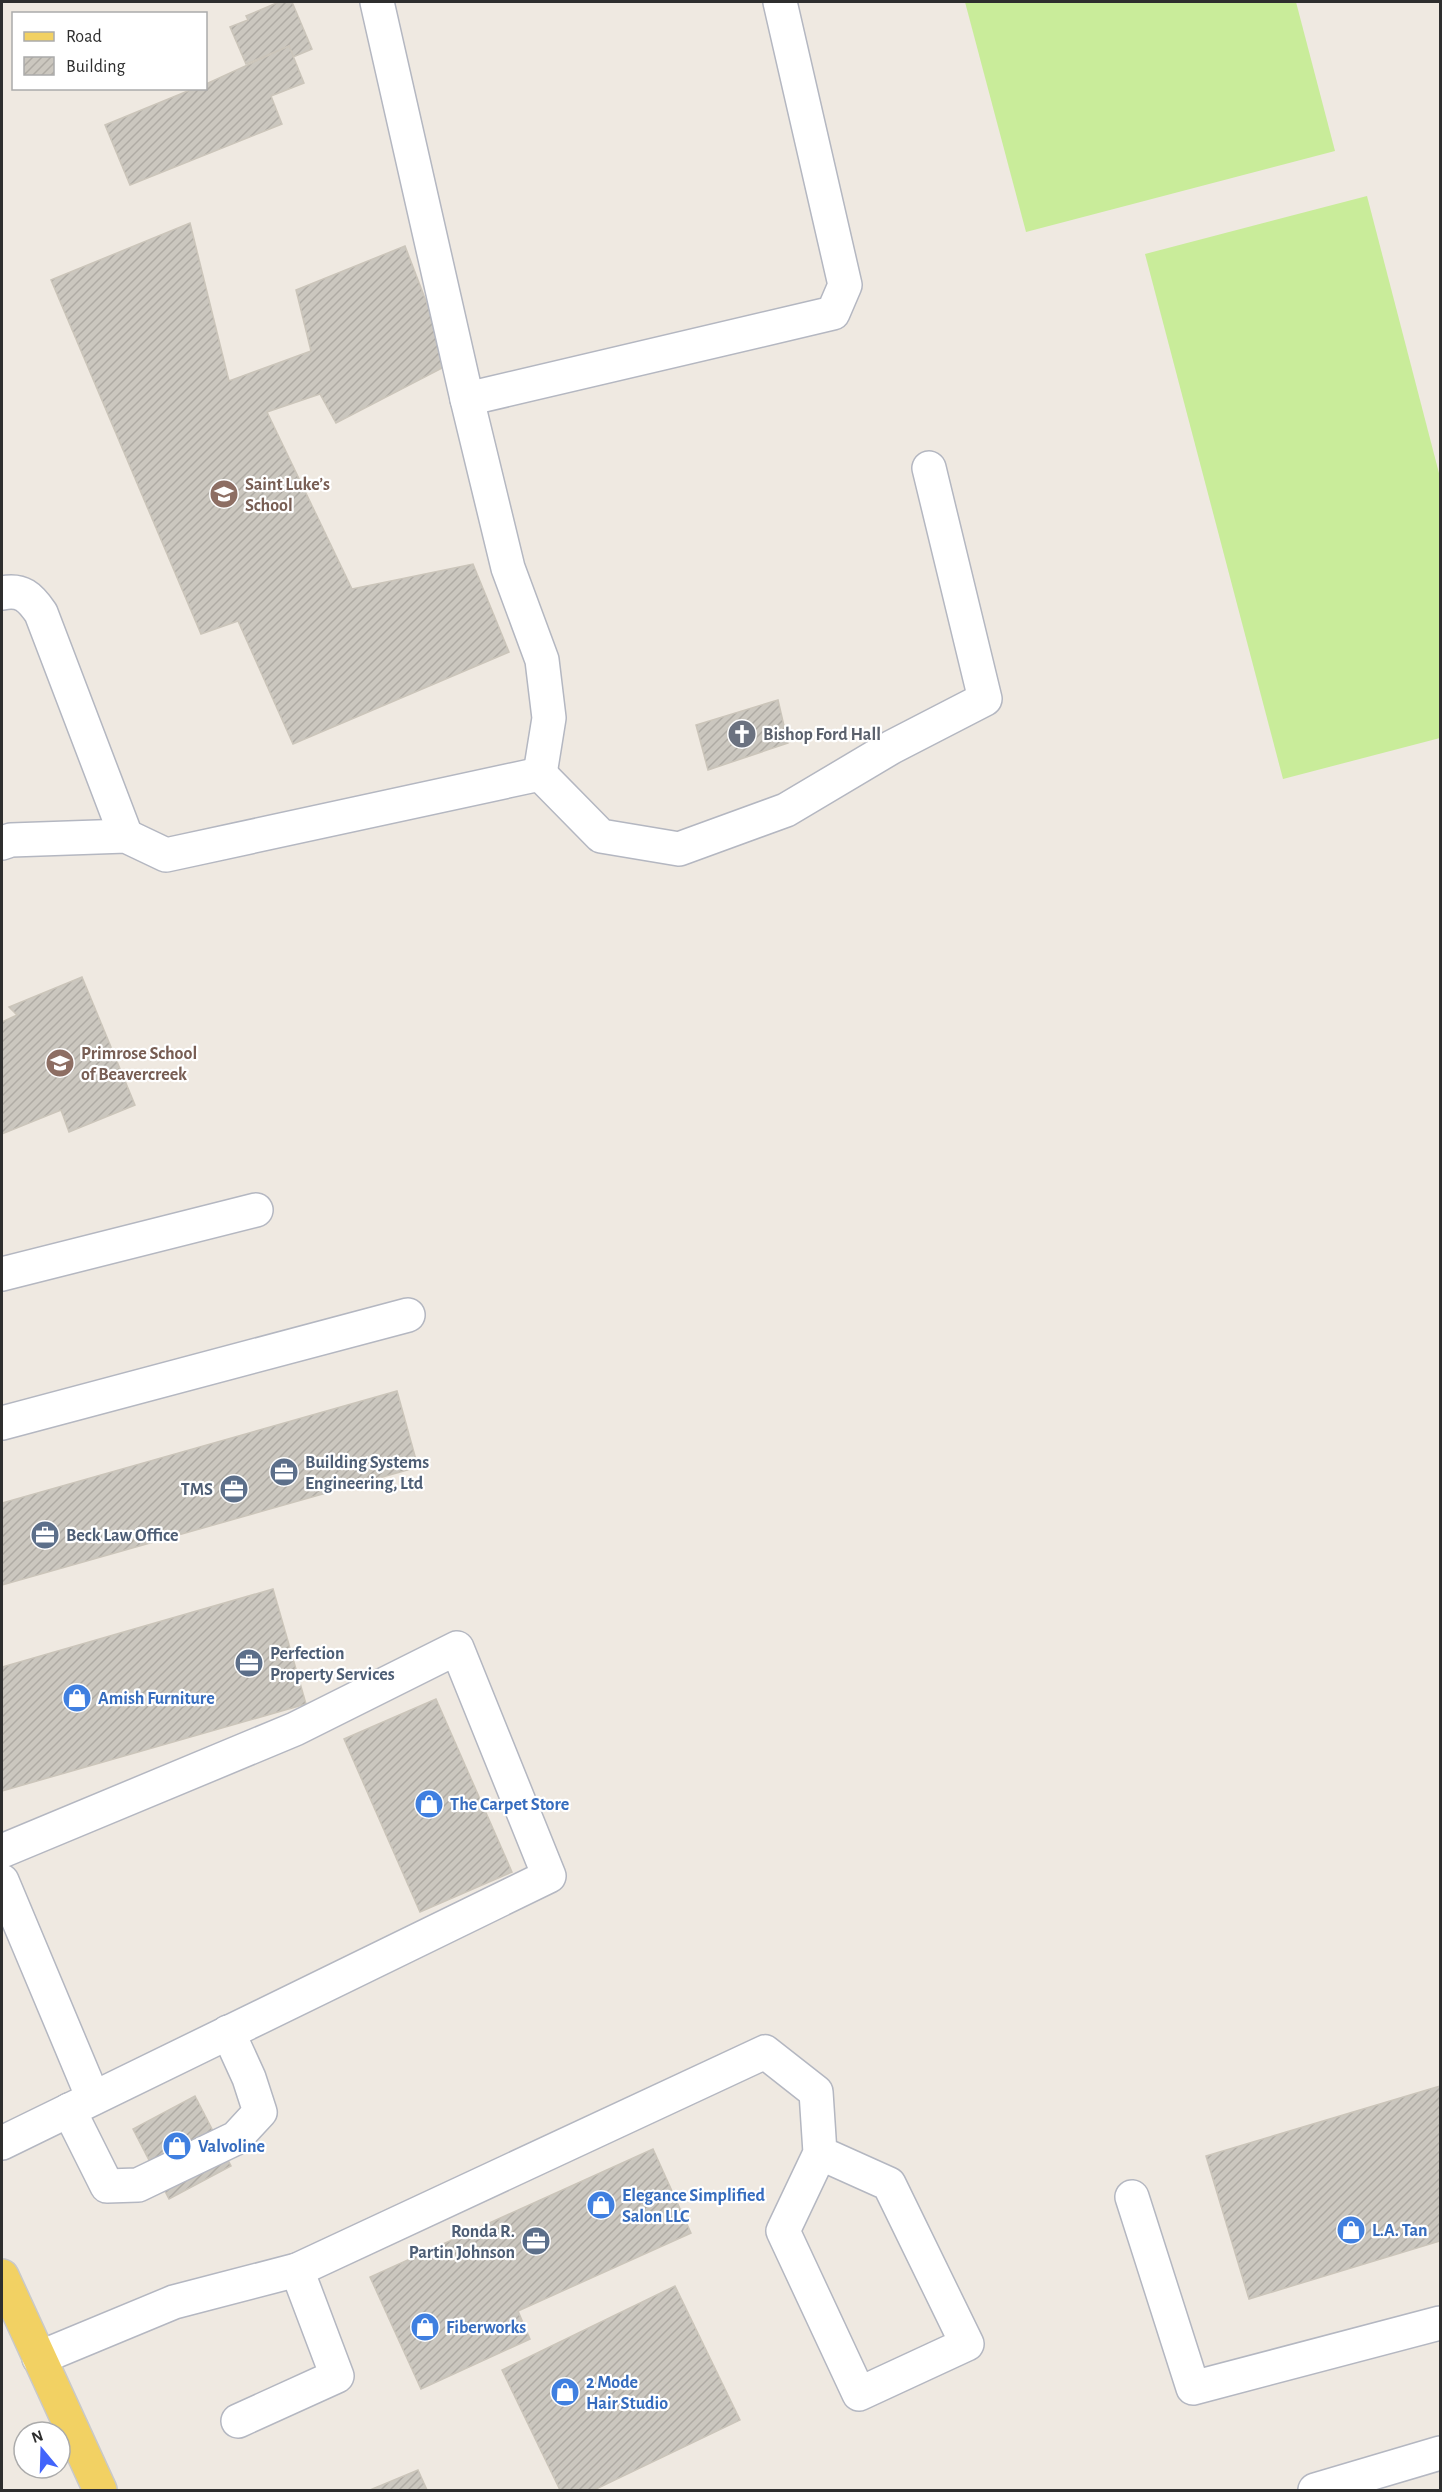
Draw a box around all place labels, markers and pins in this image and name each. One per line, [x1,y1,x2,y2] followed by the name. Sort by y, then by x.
[245,476,330,515] place label: Saint Luke’s School
[208,478,240,510] school or university icon: Saint Luke’s School
[726,718,758,750] church icon: Bishop Ford Hall
[763,726,881,744] place label: Bishop Ford Hall
[81,1045,197,1084] place label: Primrose School of Beavercreek
[44,1047,76,1079] school or university icon: Primrose School of Beavercreek
[305,1454,429,1493] place label: Building Systems Engineering, Ltd
[268,1456,300,1488] office icon: Building Systems Engineering, Ltd
[218,1473,250,1505] office icon: TMS
[181,1481,213,1499] place label: TMS
[29,1519,61,1551] office icon: Beck Law Office
[66,1527,179,1545] place label: Beck Law Office
[270,1645,395,1684] place label: Perfection Property Services
[233,1647,265,1679] office icon: Perfection Property Services
[61,1682,93,1714] shop icon: Amish Furniture
[98,1690,215,1708] place label: Amish Furniture
[413,1788,445,1820] shop icon: The Carpet Store
[450,1796,569,1814] place label: The Carpet Store
[161,2130,193,2162] shop icon: Valvoline
[198,2138,265,2156] place label: Valvoline
[622,2187,766,2226] place label: Elegance Simplified Salon LLC
[585,2189,617,2221] shop icon: Elegance Simplified Salon LLC
[1335,2214,1367,2246] shop icon: L.A. Tan
[1372,2222,1428,2240] place label: L.A. Tan
[409,2223,515,2262] place label: Ronda R. Partin Johnson
[520,2225,552,2257] office icon: Ronda R. Partin Johnson
[409,2311,441,2343] shop icon: Fiberworks
[446,2319,526,2337] place label: Fiberworks
[586,2374,668,2413] place label: 2 Mode Hair Studio
[549,2376,581,2408] shop icon: 2 Mode Hair Studio

